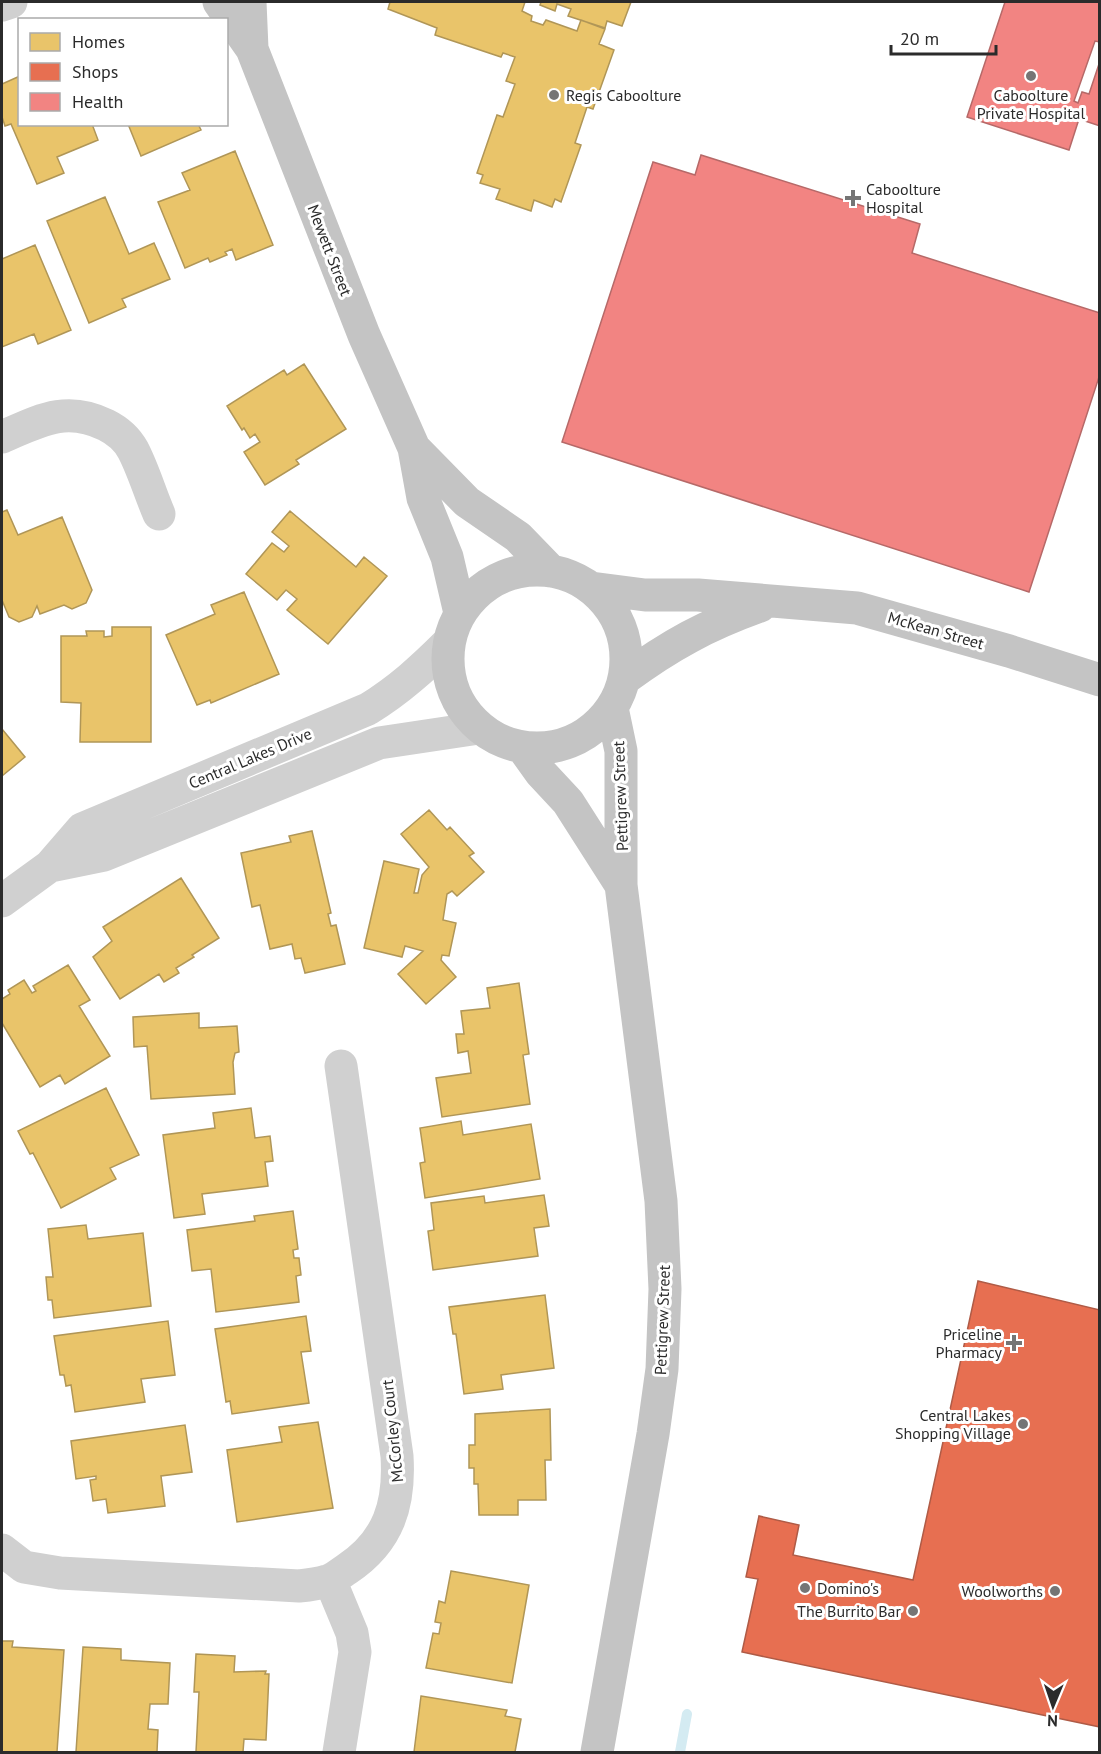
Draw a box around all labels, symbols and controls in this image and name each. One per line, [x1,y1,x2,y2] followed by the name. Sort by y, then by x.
[18,18,228,126] legend
[891,18,996,56] scale bar
[900,27,939,50] text: 20 m
[72,30,125,53] text: Homes
[72,60,118,83] text: Shops
[1024,69,1038,83] marker: Caboolture Private Hospital
[566,85,681,105] place label: Regis Caboolture
[977,85,1086,123] place label: Caboolture Private Hospital
[547,88,561,102] marker: Regis Caboolture
[72,90,123,113] text: Health
[866,179,941,217] place label: Caboolture Hospital
[844,189,862,207] marker: Caboolture Hospital
[303,201,357,299] street label: Mewett Street
[886,607,987,653] street label: McKean Street
[186,723,314,793] street label: Central Lakes Drive
[608,740,632,851] street label: Pettigrew Street
[650,1264,674,1375] street label: Pettigrew Street
[936,1324,1003,1362] place label: Priceline Pharmacy
[1007,1336,1021,1350] marker: Priceline Pharmacy
[377,1378,407,1483] street label: McCorley Court
[895,1405,1011,1443] place label: Central Lakes Shopping Village
[1016,1417,1030,1431] marker: Central Lakes Shopping Village
[817,1578,879,1598] place label: Domino's
[798,1581,812,1595] marker: Domino's
[962,1581,1043,1601] place label: Woolworths
[1048,1584,1062,1598] marker: Woolworths
[797,1601,902,1621] place label: The Burrito Bar
[906,1604,920,1618] marker: The Burrito Bar
[1023,1676,1083,1736] north arrow
[1047,1711,1058,1731] text: N

